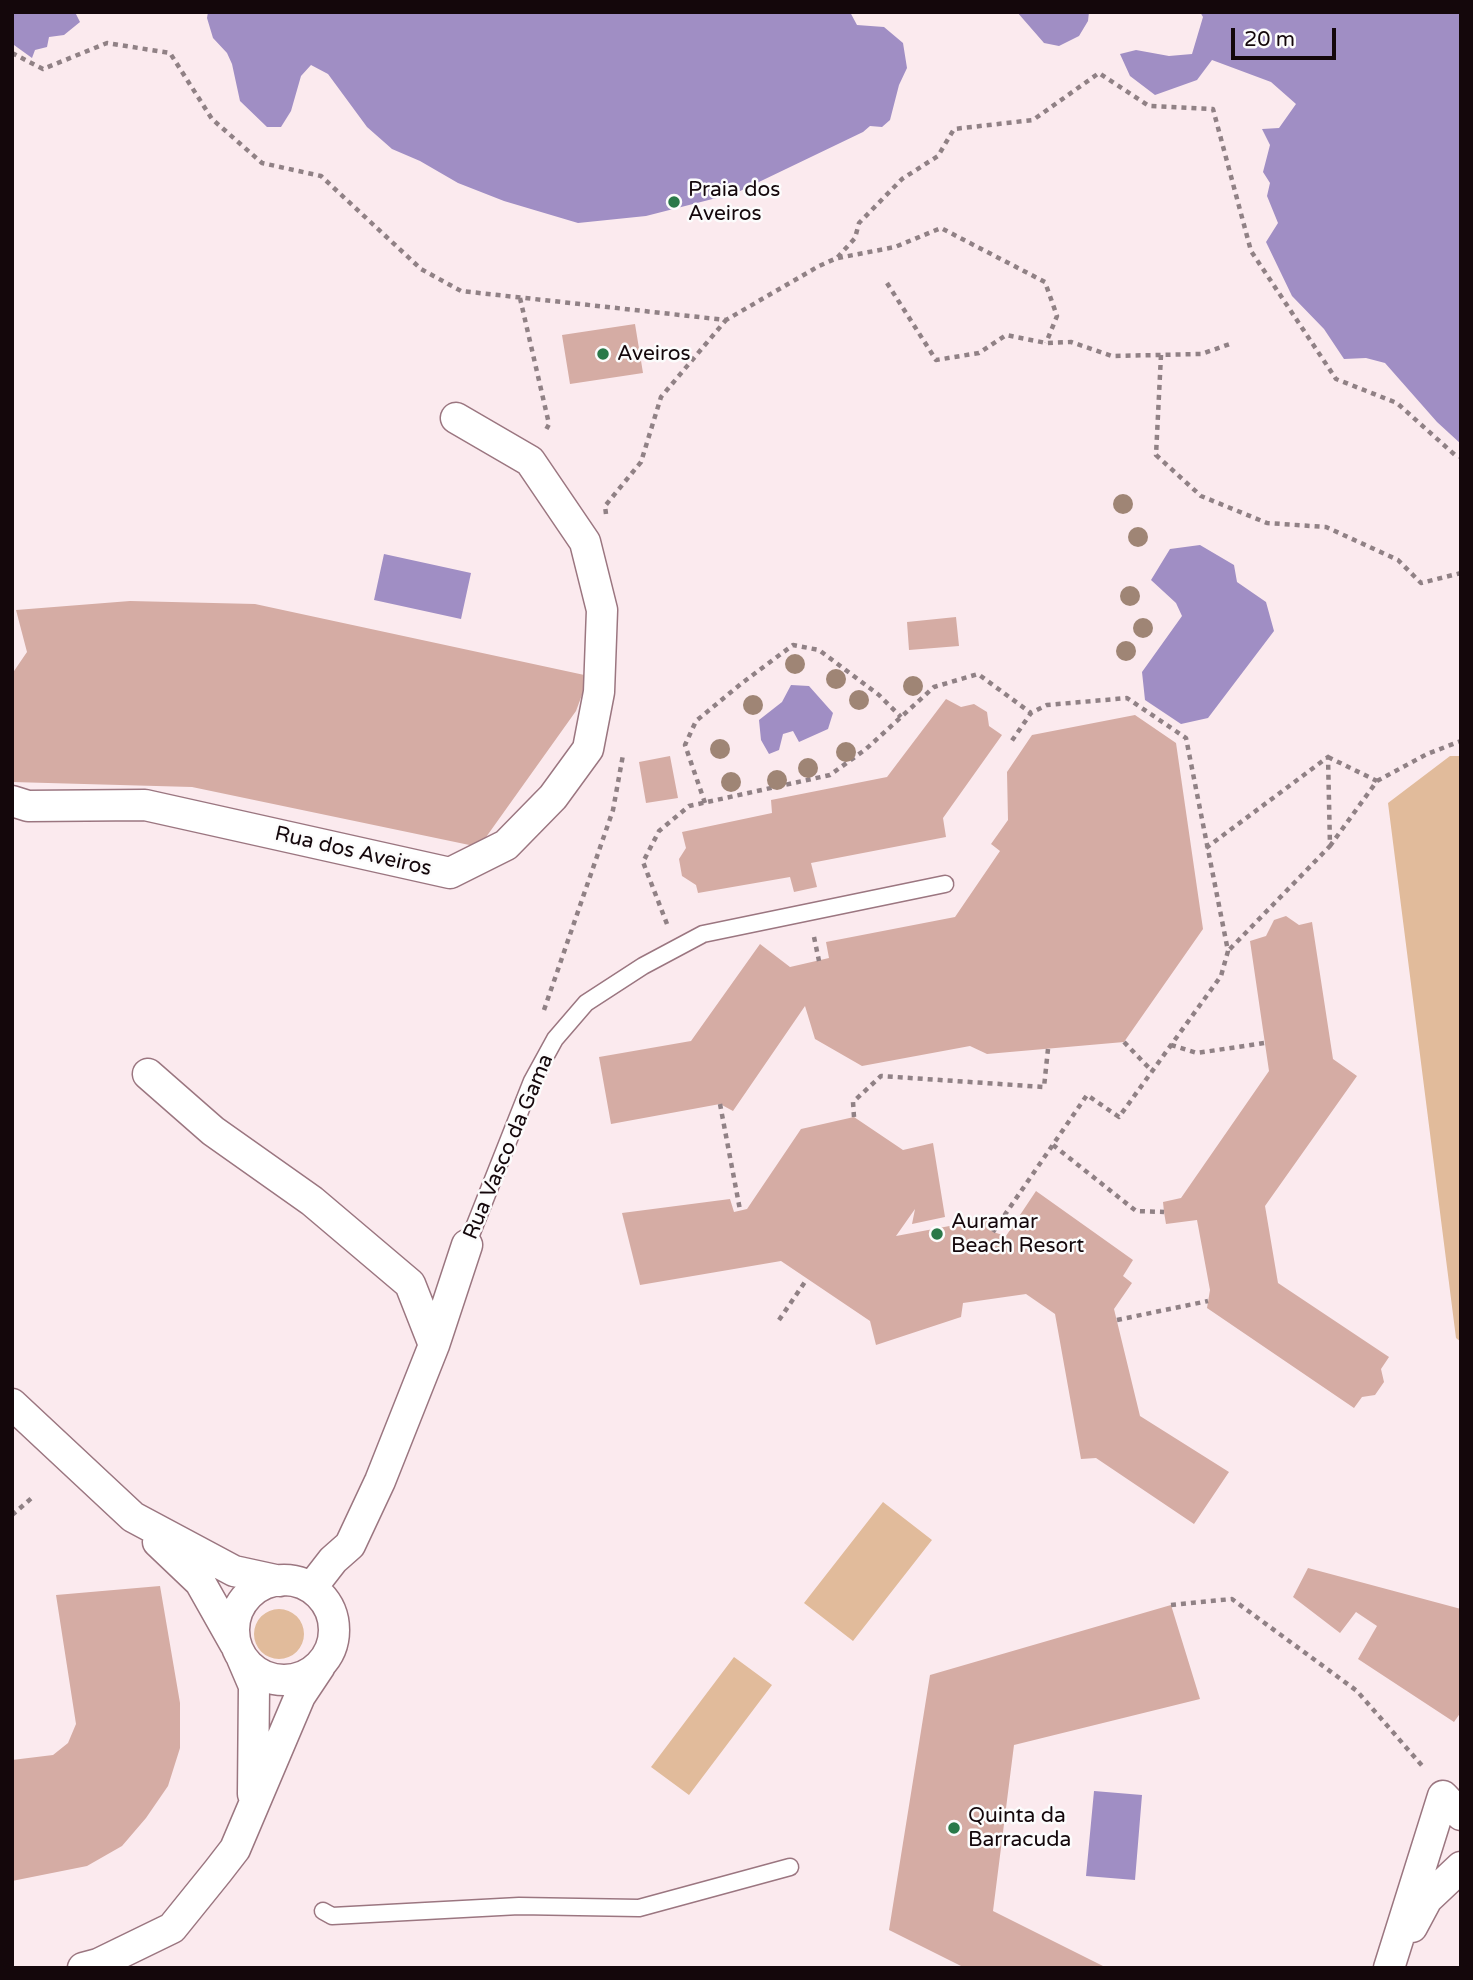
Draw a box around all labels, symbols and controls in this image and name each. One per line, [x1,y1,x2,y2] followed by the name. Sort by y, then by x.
[1235,14,1340,58] scale bar
[1244,27,1295,52] text: 20 m
[688,177,780,227] place label: Praia dos Aveiros
[666,194,682,210] marker: Praia dos Aveiros
[617,341,691,367] place label: Aveiros
[595,346,611,362] marker: Aveiros
[272,822,434,882] street label: Rua dos Aveiros
[459,1051,559,1243] street label: Rua Vasco da Gama
[951,1209,1084,1259] place label: Auramar Beach Resort
[929,1226,945,1242] marker: Auramar Beach Resort
[968,1803,1071,1853] place label: Quinta da Barracuda
[946,1820,962,1836] marker: Quinta da Barracuda

